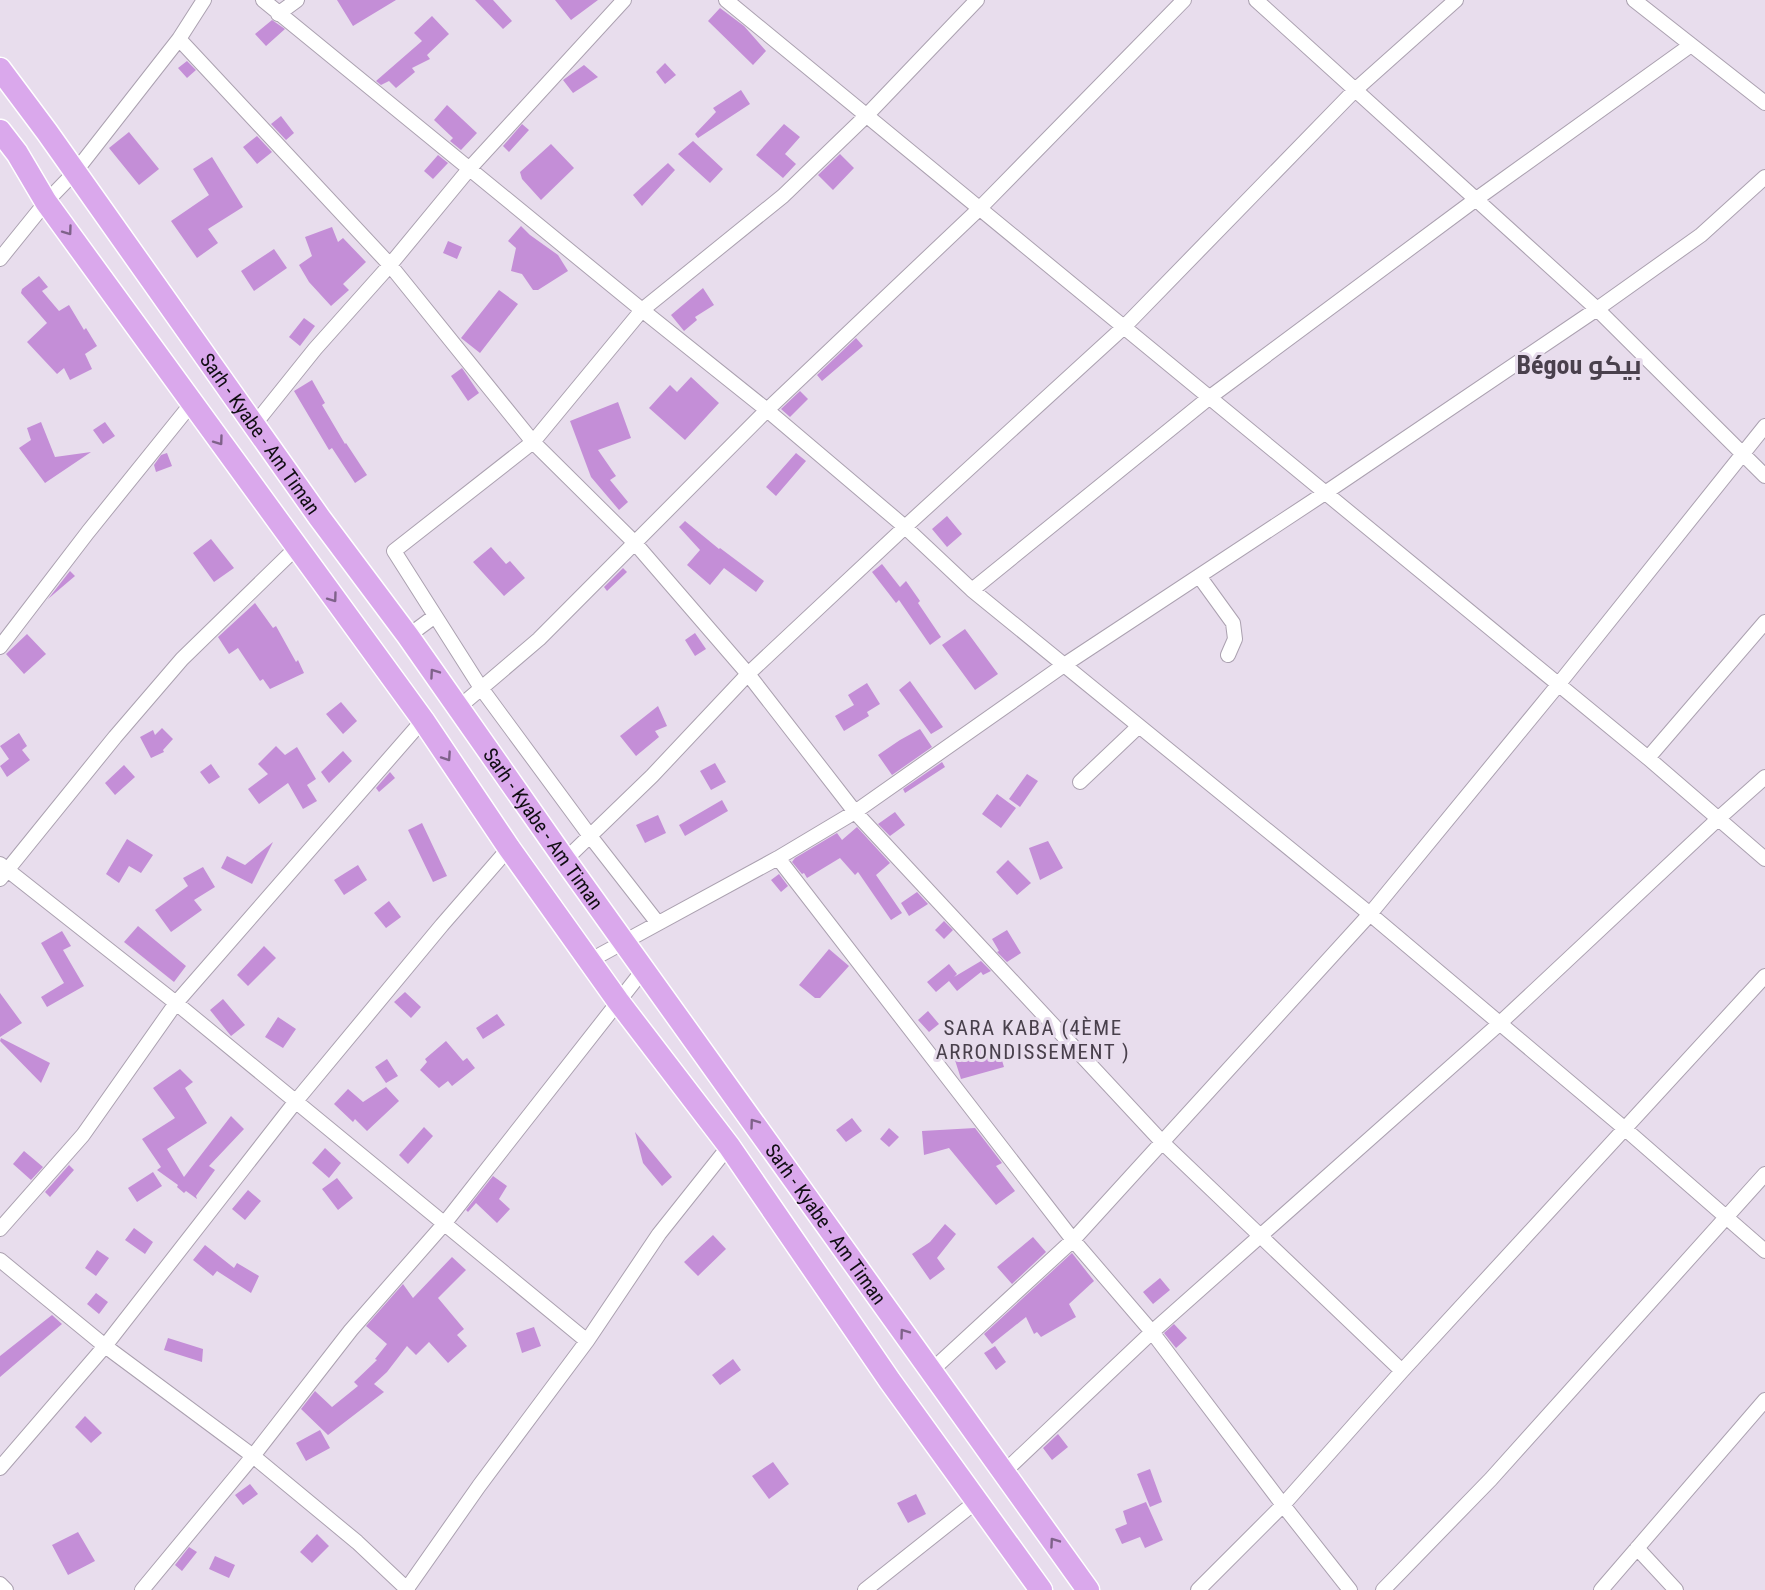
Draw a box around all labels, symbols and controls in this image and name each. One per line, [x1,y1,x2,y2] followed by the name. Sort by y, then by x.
[60,225,71,236] one-way arrow
[195,348,325,519] street label: Sarh - Kyabe - Am Timan
[1516,350,1642,380] district label: Bégou بيكو
[211,434,222,445] one-way arrow
[326,592,337,603] one-way arrow
[430,668,441,679] one-way arrow
[478,743,608,914] street label: Sarh - Kyabe - Am Timan
[440,750,451,761] one-way arrow
[936,1016,1130,1064] district label: SARA KABA (4ÈME ARRONDISSEMENT )
[750,1118,761,1129] one-way arrow
[760,1139,891,1309] street label: Sarh - Kyabe - Am Timan
[900,1328,911,1339] one-way arrow
[1050,1538,1061,1549] one-way arrow

